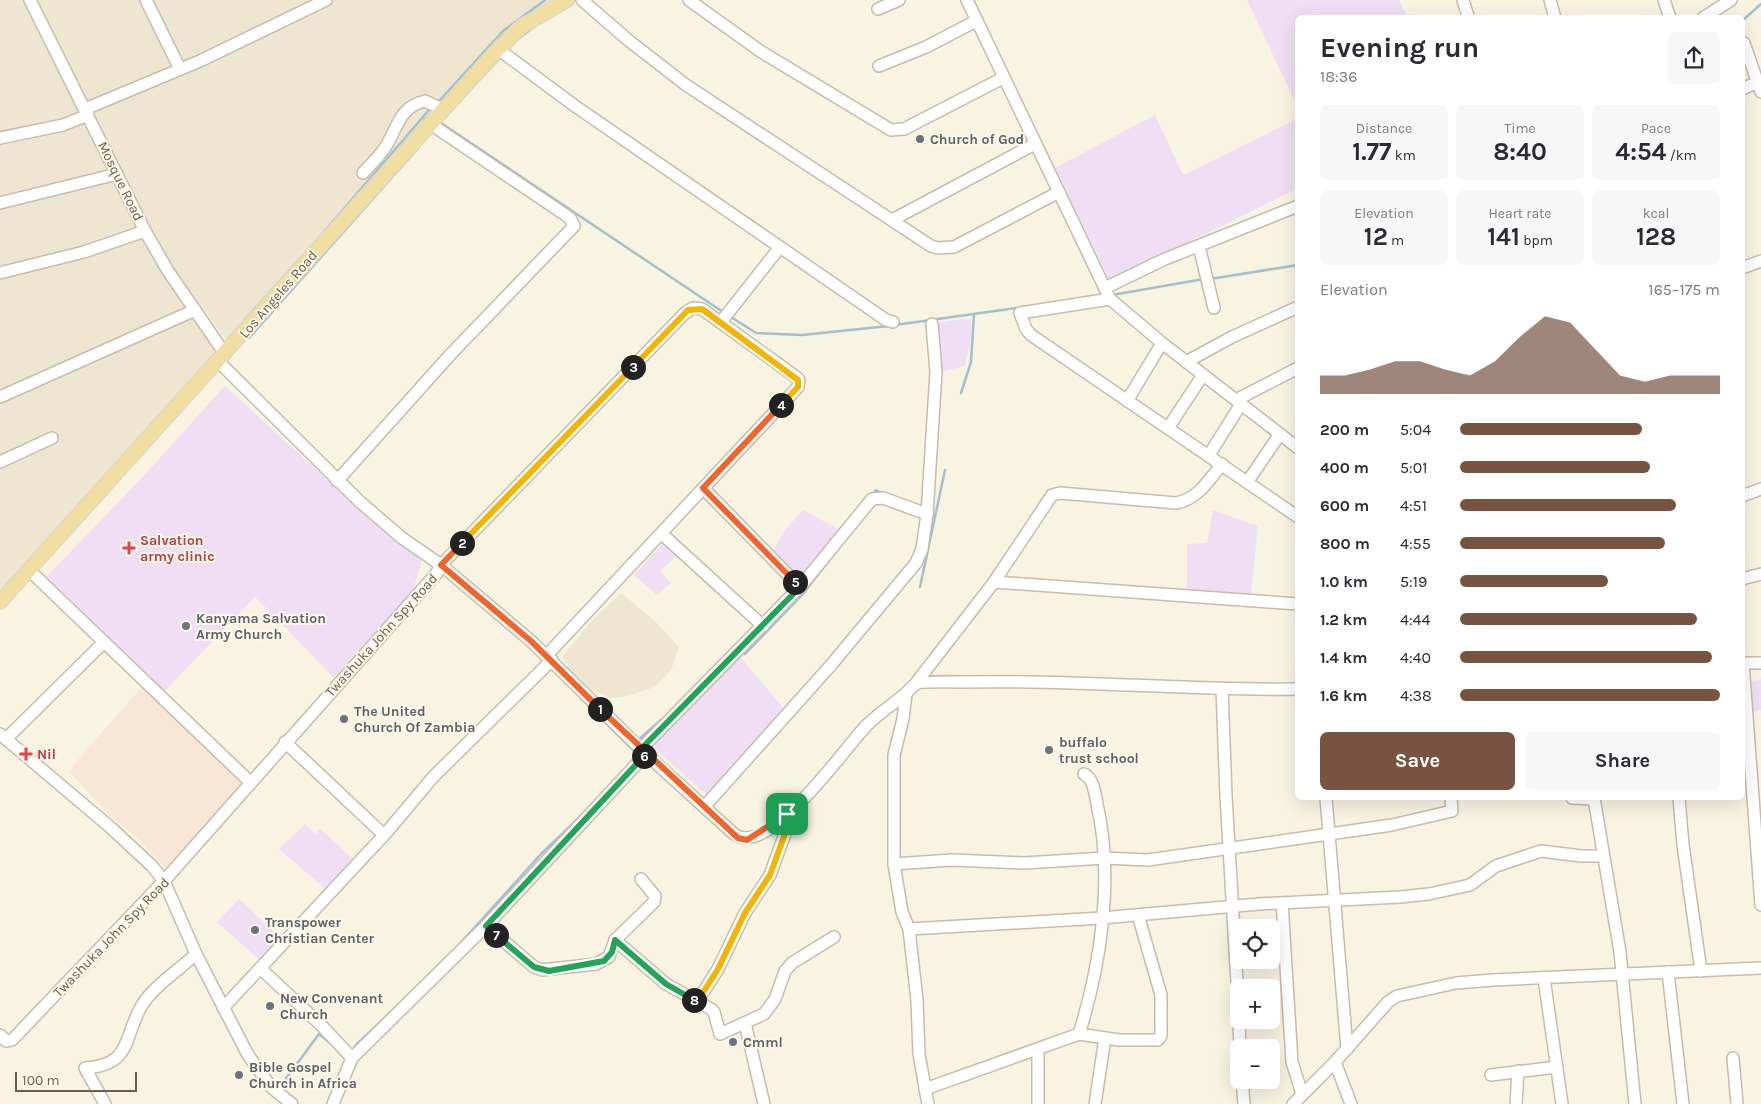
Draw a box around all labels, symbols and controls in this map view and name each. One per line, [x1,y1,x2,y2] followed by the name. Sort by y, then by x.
[1320,31,1479,64] text: Evening run
[1668,32,1720,84] button: share
[1320,67,1357,86] text: 18:36
[1356,120,1412,137] text: Distance
[1504,120,1536,137] text: Time
[1641,120,1671,137] text: Pace
[930,131,1024,148] place label: Church of God
[914,133,926,145] marker: Church of God
[1352,137,1391,166] text: 1.77
[1493,137,1547,166] text: 8:40
[1615,137,1666,166] text: 4:54
[94,139,147,224] street label: Mosque Road
[1391,147,1416,164] text: km
[1666,147,1697,164] text: /km
[1354,205,1414,222] text: Elevation
[1488,205,1552,222] text: Heart rate
[1643,205,1669,222] text: kcal
[1364,222,1388,251] text: 12
[1487,222,1520,251] text: 141
[1636,222,1676,251] text: 128
[1388,232,1404,249] text: m
[1520,232,1553,249] text: bpm
[236,247,321,342] street label: Los Angeles Road
[1320,280,1388,299] text: Elevation
[1648,280,1720,299] text: 165–175 m
[620,354,646,380] pin: 3
[629,359,638,376] text: 3
[768,392,794,418] pin: 4
[777,397,786,414] text: 4
[1320,420,1369,439] text: 200 m
[1400,420,1431,439] text: 5:04
[1320,458,1369,477] text: 400 m
[1400,458,1428,477] text: 5:01
[1320,496,1369,515] text: 600 m
[1400,496,1427,515] text: 4:51
[450,530,474,556] pin: 2
[140,532,215,565] place label: Salvation army clinic
[1320,534,1370,553] text: 800 m
[1400,534,1431,553] text: 4:55
[458,535,467,552] text: 2
[122,541,136,555] marker: Salvation army clinic
[322,570,441,700] street label: Twashuka John Spy Road
[782,570,808,594] pin: 5
[1320,572,1368,591] text: 1.0 km
[1400,572,1427,591] text: 5:19
[791,574,800,591] text: 5
[196,610,326,643] place label: Kanyama Salvation Army Church
[1320,610,1368,629] text: 1.2 km
[1400,610,1431,629] text: 4:44
[180,620,192,632] marker: Kanyama Salvation Army Church
[1320,648,1367,667] text: 1.4 km
[1400,648,1431,667] text: 4:40
[1320,686,1368,705] text: 1.6 km
[1400,686,1432,705] text: 4:38
[588,696,612,722] pin: 1
[598,701,603,718] text: 1
[354,703,475,736] place label: The United Church Of Zambia
[338,713,350,725] marker: The United Church Of Zambia
[1320,732,1515,790] button: Save
[1525,732,1720,790] button: Share
[1059,734,1139,767] place label: buffalo trust school
[632,744,656,768] pin: 6
[1043,744,1055,756] marker: buffalo trust school
[37,746,56,763] place label: Nil
[19,747,33,761] marker: Nil
[640,748,649,765] text: 6
[766,793,808,835] pin
[773,800,801,828] icon: arrive
[50,874,173,1001] street label: Twashuka John Spy Road
[265,914,375,947] place label: Transpower Christian Center
[1230,919,1280,1089] map controls
[1230,919,1280,969] button: locate
[484,922,508,948] pin: 7
[249,924,261,936] marker: Transpower Christian Center
[493,927,500,944] text: 7
[1230,979,1280,1029] button: +
[682,988,706,1012] pin: 8
[280,990,383,1023] place label: New Convenant Church
[690,992,699,1009] text: 8
[264,1000,276,1012] marker: New Convenant Church
[743,1034,783,1051] place label: Cmml
[727,1036,739,1048] marker: Cmml
[1230,1039,1280,1089] button: −
[249,1059,357,1092] place label: Bible Gospel Church in Africa
[15,1069,138,1092] scale bar
[233,1069,245,1081] marker: Bible Gospel Church in Africa
[22,1072,60,1089] text: 100 m

